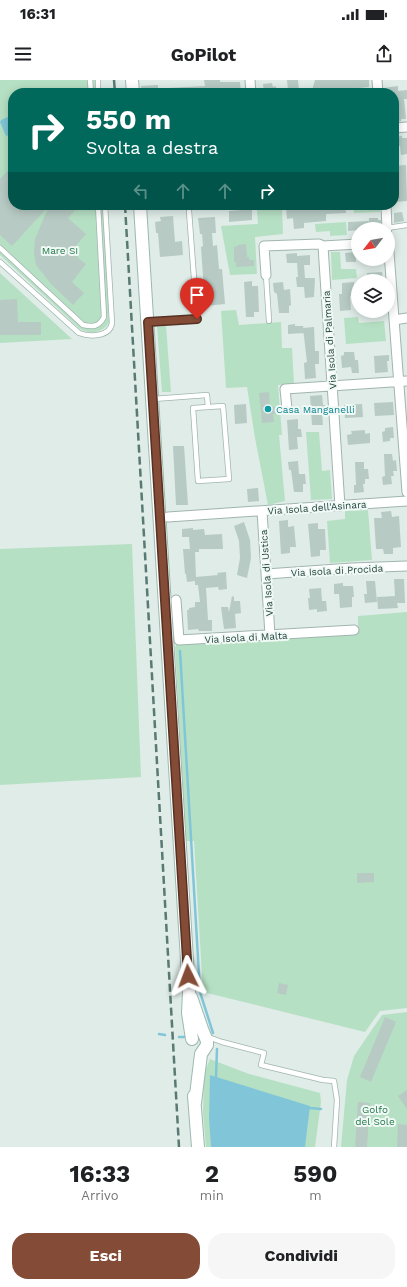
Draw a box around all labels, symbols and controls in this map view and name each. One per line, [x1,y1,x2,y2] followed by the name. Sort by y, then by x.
[20,5,56,23] text: 16:31
[12,43,34,65] icon: menu
[373,43,395,65] icon: share
[171,44,236,65] text: GoPilot
[86,103,171,136] text: 550 m
[20,104,72,156] icon: right
[86,137,218,158] text: Svolta a destra
[130,180,152,202] icon: left
[172,180,194,202] icon: ahead
[214,180,236,202] icon: ahead
[256,180,278,202] icon: right
[351,222,395,266] north arrow
[351,222,395,318] map controls
[42,245,78,256] park label: Mare SI
[351,274,395,318] button: layers
[180,278,214,319] pin
[186,284,208,306] icon: arrive
[321,290,338,390] street label: Via Isola di Palmaria
[263,404,273,414] marker: Casa Manganelli
[276,404,355,415] place label: Casa Manganelli
[267,499,367,516] street label: Via Isola dell'Asinara
[258,529,275,617] street label: Via Isola di Ustica
[291,563,384,578] street label: Via Isola di Procida
[204,630,288,645] street label: Via Isola di Malta
[167,955,209,997] position arrow
[355,1104,395,1127] park label: Golfo del Sole
[70,1160,130,1188] text: 16:33
[205,1160,219,1188] text: 2
[293,1160,337,1188] text: 590
[81,1188,119,1203] text: Arrivo
[200,1188,224,1203] text: min
[309,1188,322,1203] text: m
[12,1233,200,1279] button: Esci
[208,1233,395,1279] button: Condividi

